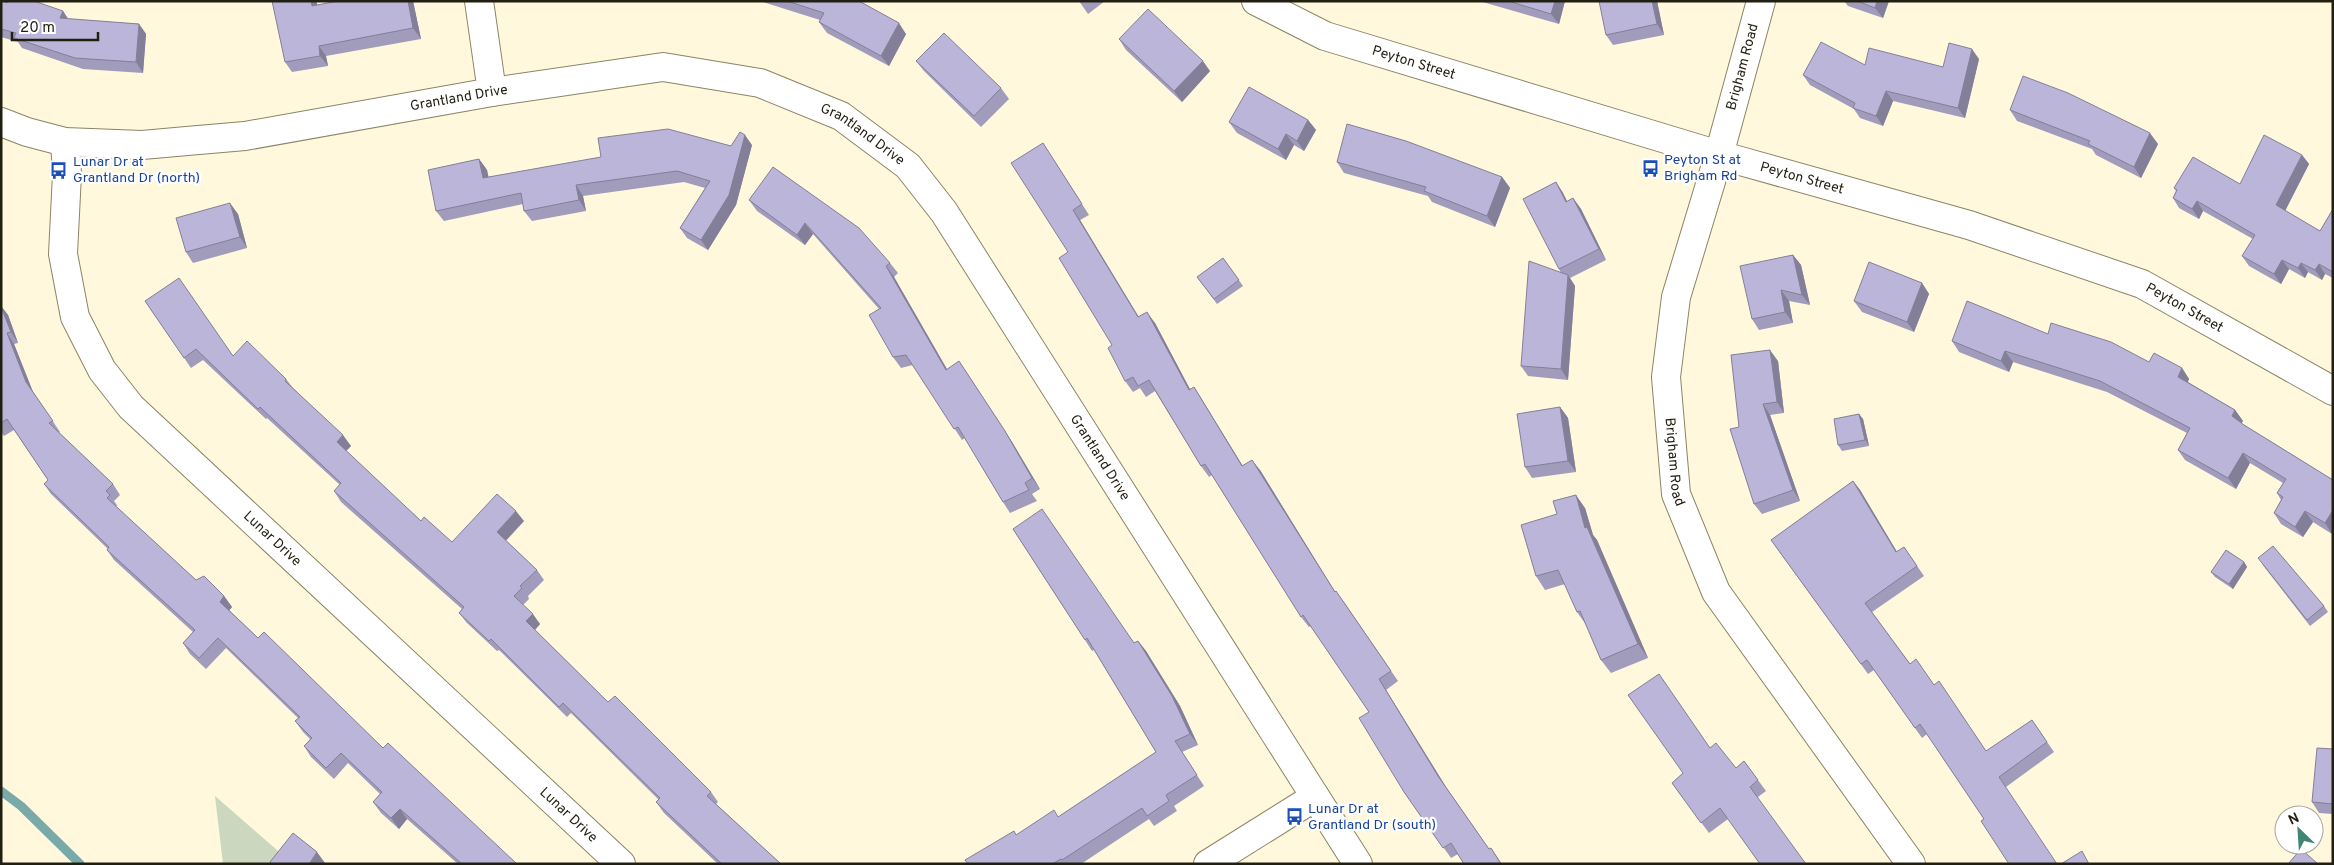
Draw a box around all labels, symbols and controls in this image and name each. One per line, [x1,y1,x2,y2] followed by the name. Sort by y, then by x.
[12,10,99,42] scale bar
[20,19,55,38] text: 20 m
[1723,22,1763,112] street label: Brigham Road
[1370,42,1457,83] street label: Peyton Street
[409,81,509,115] street label: Grantland Drive
[818,100,908,169] street label: Grantland Drive
[1664,152,1741,185] place label: Peyton St at Brigham Rd
[73,154,200,187] place label: Lunar Dr at Grantland Dr (north)
[1640,158,1660,178] bus stop icon: Peyton St at Brigham Rd
[1758,158,1846,198] street label: Peyton Street
[49,160,69,180] bus stop icon: Lunar Dr at Grantland Dr (north)
[2143,279,2226,336] street label: Peyton Street
[1066,411,1134,504] street label: Grantland Drive
[1661,417,1689,509] street label: Brigham Road
[240,508,305,570] street label: Lunar Drive
[536,784,601,846] street label: Lunar Drive
[1308,801,1436,834] place label: Lunar Dr at Grantland Dr (south)
[2274,805,2324,855] north arrow
[1284,807,1304,827] bus stop icon: Lunar Dr at Grantland Dr (south)
[2286,810,2302,829] text: N

